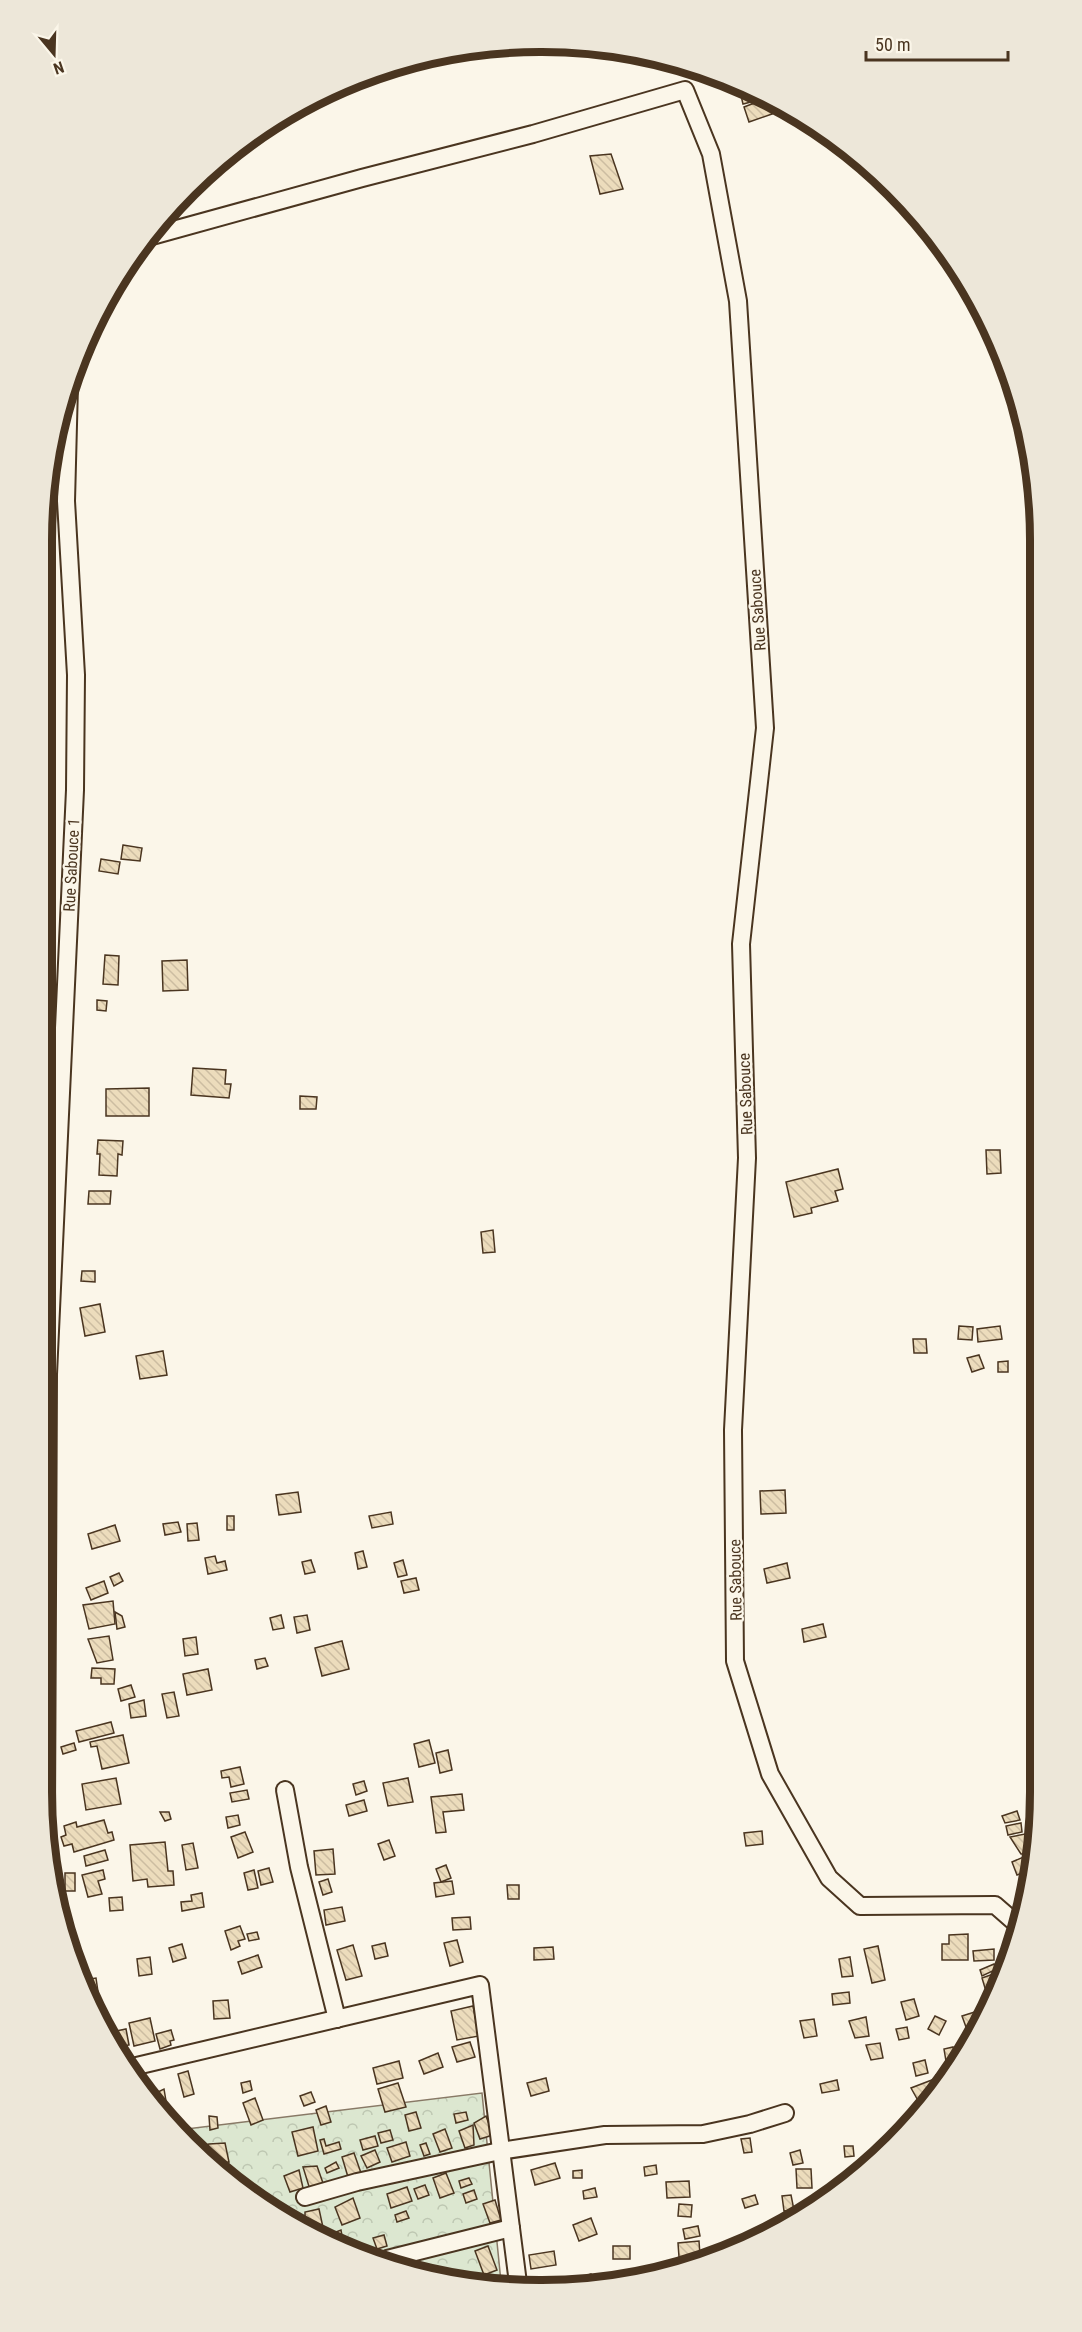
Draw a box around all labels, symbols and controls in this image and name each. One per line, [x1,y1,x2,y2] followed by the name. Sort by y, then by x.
[24,24,84,84] north arrow
[866,24,1008,62] scale bar
[875,34,910,55] text: 50 m
[51,57,66,78] text: N
[745,568,770,651] street label: Rue Sabouce
[60,818,83,912] street label: Rue Sabouce 1
[735,1053,756,1135] street label: Rue Sabouce
[725,1539,746,1621] street label: Rue Sabouce

